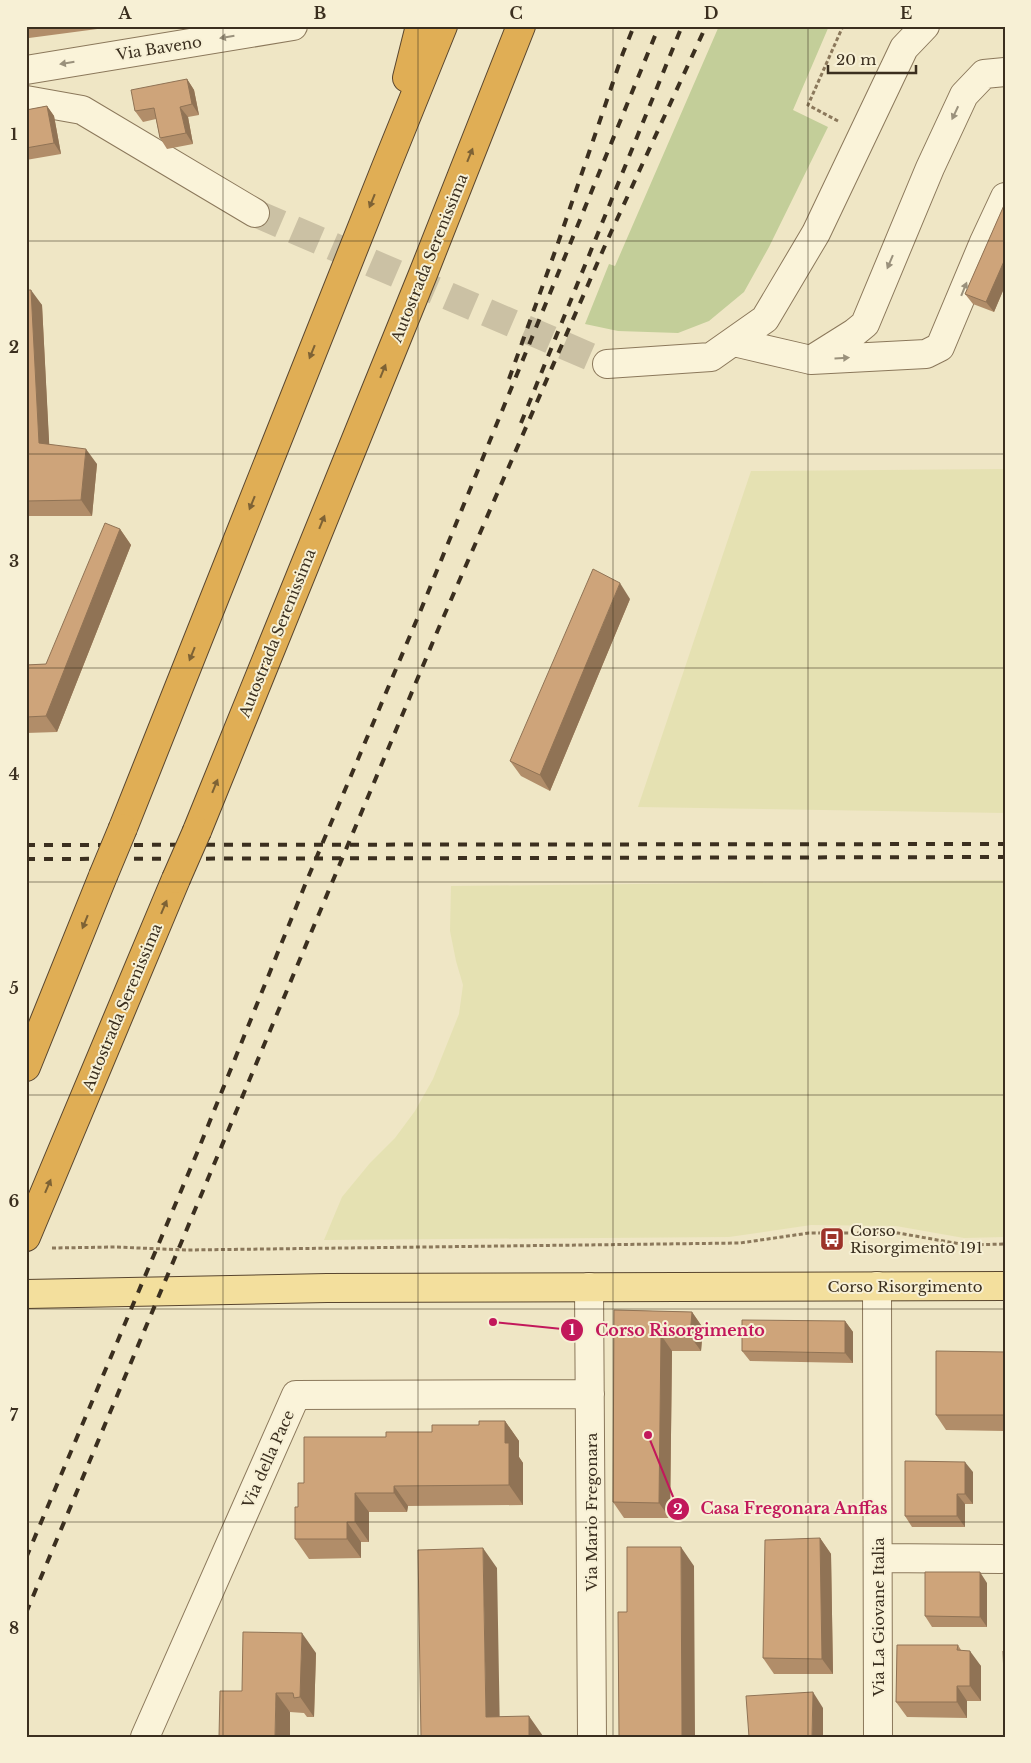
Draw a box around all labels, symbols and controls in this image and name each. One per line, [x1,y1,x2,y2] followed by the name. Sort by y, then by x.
[118,3,133,23] text: A
[314,3,327,23] text: B
[509,3,523,23] text: C
[704,3,718,23] text: D
[900,3,912,23] text: E
[114,32,203,64] street label: Via Baveno
[219,33,235,41] one-way arrow
[828,42,916,74] scale bar
[836,50,876,69] text: 20 m
[59,60,75,68] one-way arrow
[951,106,959,120] one-way arrow
[11,124,18,144] text: 1
[466,147,474,162] one-way arrow
[386,170,472,346] street label: Autostrada Serenissima
[368,194,376,209] one-way arrow
[886,255,894,269] one-way arrow
[960,281,968,296] one-way arrow
[9,337,19,357] text: 2
[308,345,316,360] one-way arrow
[834,354,850,362] one-way arrow
[380,364,388,378] one-way arrow
[248,496,256,511] one-way arrow
[319,515,327,529] one-way arrow
[234,545,320,721] street label: Autostrada Serenissima
[9,551,19,571] text: 3
[188,647,196,662] one-way arrow
[9,764,19,784] text: 4
[211,778,219,793] one-way arrow
[161,900,169,914] one-way arrow
[81,915,89,930] one-way arrow
[78,920,166,1094] street label: Autostrada Serenissima
[9,978,19,998] text: 5
[44,1179,52,1193] one-way arrow
[9,1191,20,1211] text: 6
[850,1221,983,1257] place label: Corso Risorgimento 191
[819,1226,845,1252] bus stop icon: Corso Risorgimento 191
[827,1277,983,1296] street label: Corso Risorgimento
[560,1315,774,1346] callout: Corso Risorgimento
[569,1320,576,1339] text: 1
[595,1320,765,1340] text: Corso Risorgimento
[10,1405,19,1425] text: 7
[238,1407,298,1512] street label: Via della Pace
[582,1432,601,1592] street label: Via Mario Fregonara
[666,1493,898,1524] callout: Casa Fregonara Anffas
[701,1498,887,1518] text: Casa Fregonara Anffas
[673,1499,683,1518] text: 2
[869,1537,888,1698] street label: Via La Giovane Italia
[9,1618,19,1638] text: 8

